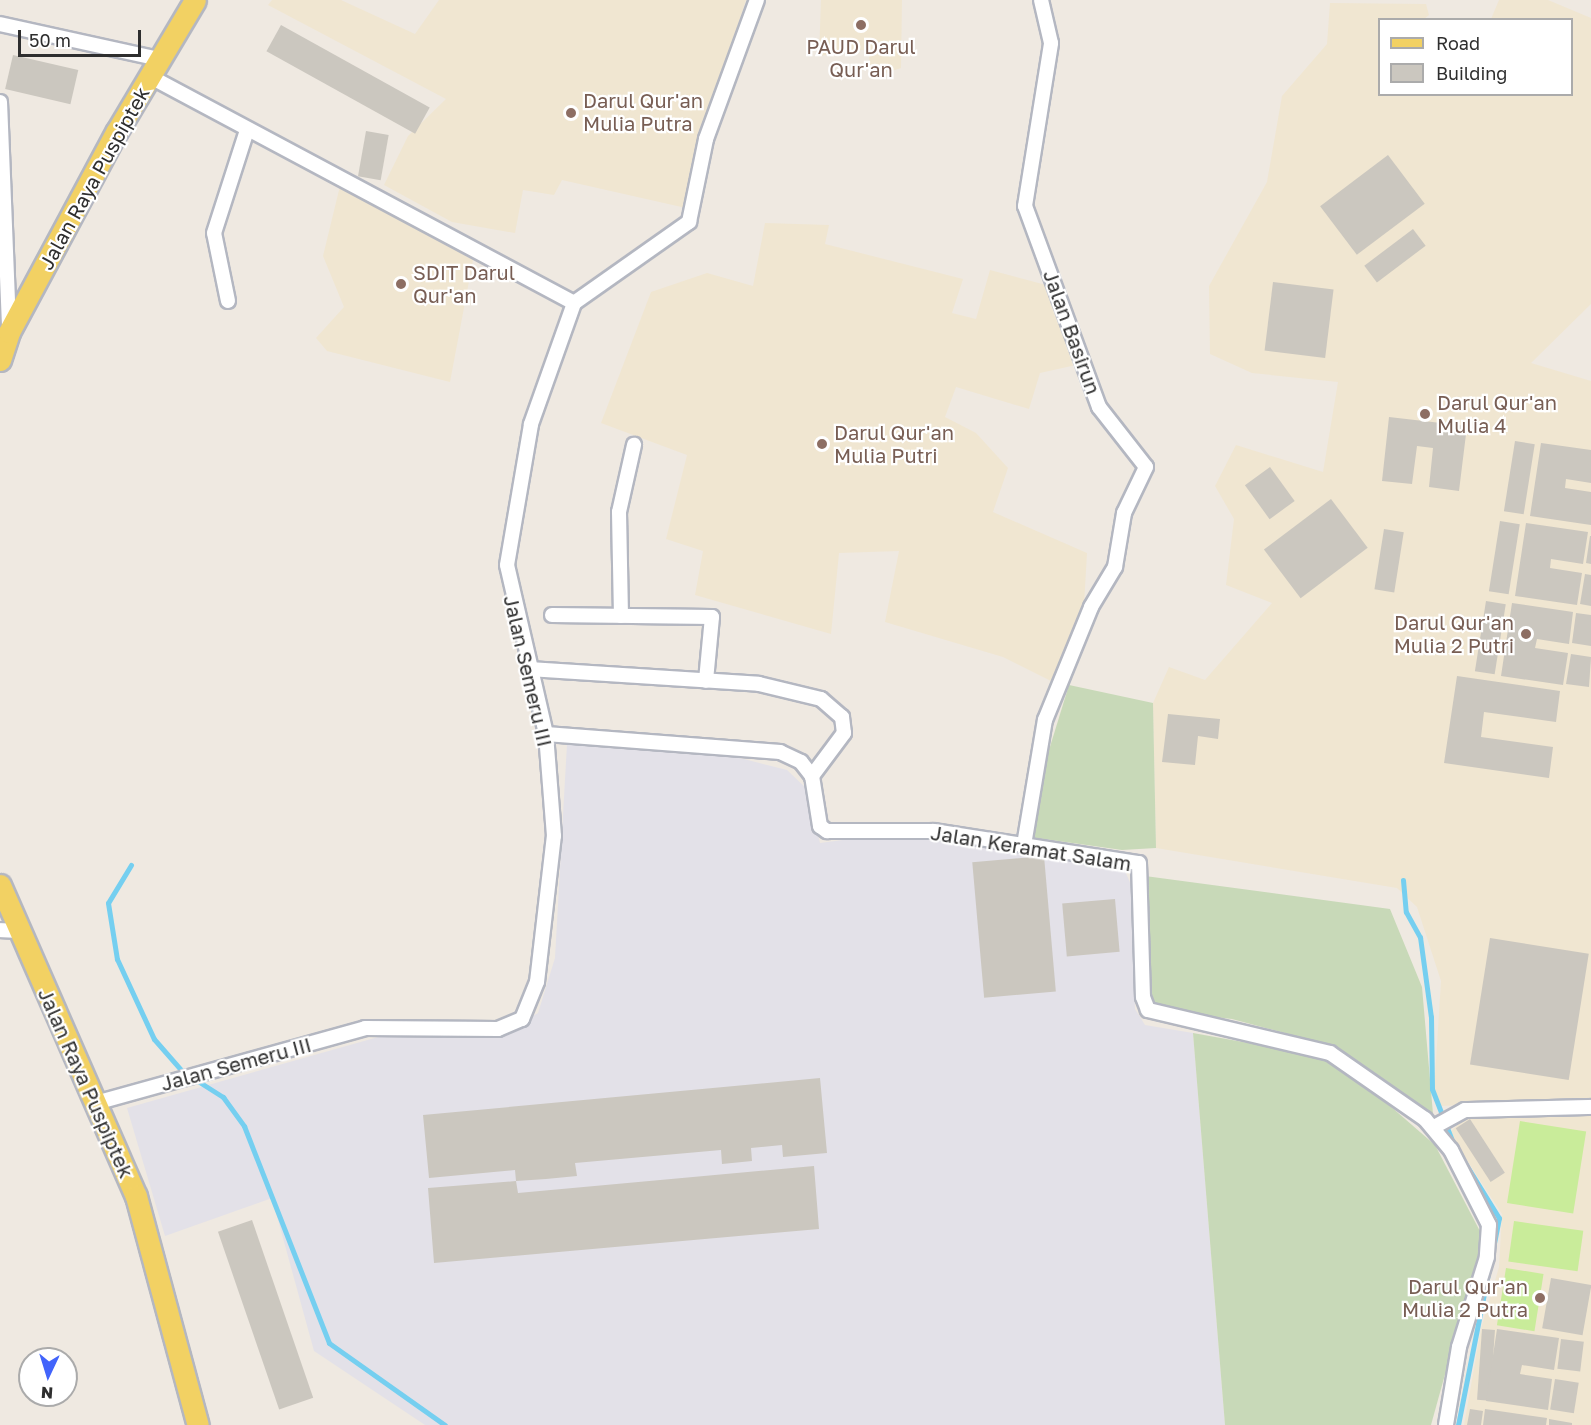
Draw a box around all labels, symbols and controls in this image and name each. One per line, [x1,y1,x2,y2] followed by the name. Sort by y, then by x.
[21,18,144,56] scale bar
[854,18,868,32] marker: PAUD Darul Qur'an
[1378,18,1573,96] legend
[29,29,71,51] text: 50 m
[1436,32,1480,54] text: Road
[806,35,916,82] place label: PAUD Darul Qur'an
[1436,62,1507,84] text: Building
[34,82,154,274] street label: Jalan Raya Puspiptek
[583,89,703,136] place label: Darul Qur'an Mulia Putra
[564,106,578,120] marker: Darul Qur'an Mulia Putra
[413,260,515,307] place label: SDIT Darul Qur'an
[1038,267,1106,397] street label: Jalan Basirun
[394,277,408,291] marker: SDIT Darul Qur'an
[1437,390,1557,437] place label: Darul Qur'an Mulia 4
[1418,407,1432,421] marker: Darul Qur'an Mulia 4
[834,420,954,467] place label: Darul Qur'an Mulia Putri
[815,437,829,451] marker: Darul Qur'an Mulia Putri
[499,593,557,749] street label: Jalan Semeru III
[1394,610,1514,657] place label: Darul Qur'an Mulia 2 Putri
[1519,627,1533,641] marker: Darul Qur'an Mulia 2 Putri
[929,820,1133,876] street label: Jalan Keramat Salam
[33,984,139,1182] street label: Jalan Raya Puspiptek
[158,1032,314,1096] street label: Jalan Semeru III
[1402,1274,1528,1321] place label: Darul Qur'an Mulia 2 Putra
[1533,1291,1547,1305] marker: Darul Qur'an Mulia 2 Putra
[18,1347,78,1407] north arrow
[40,1383,54,1403] text: N

